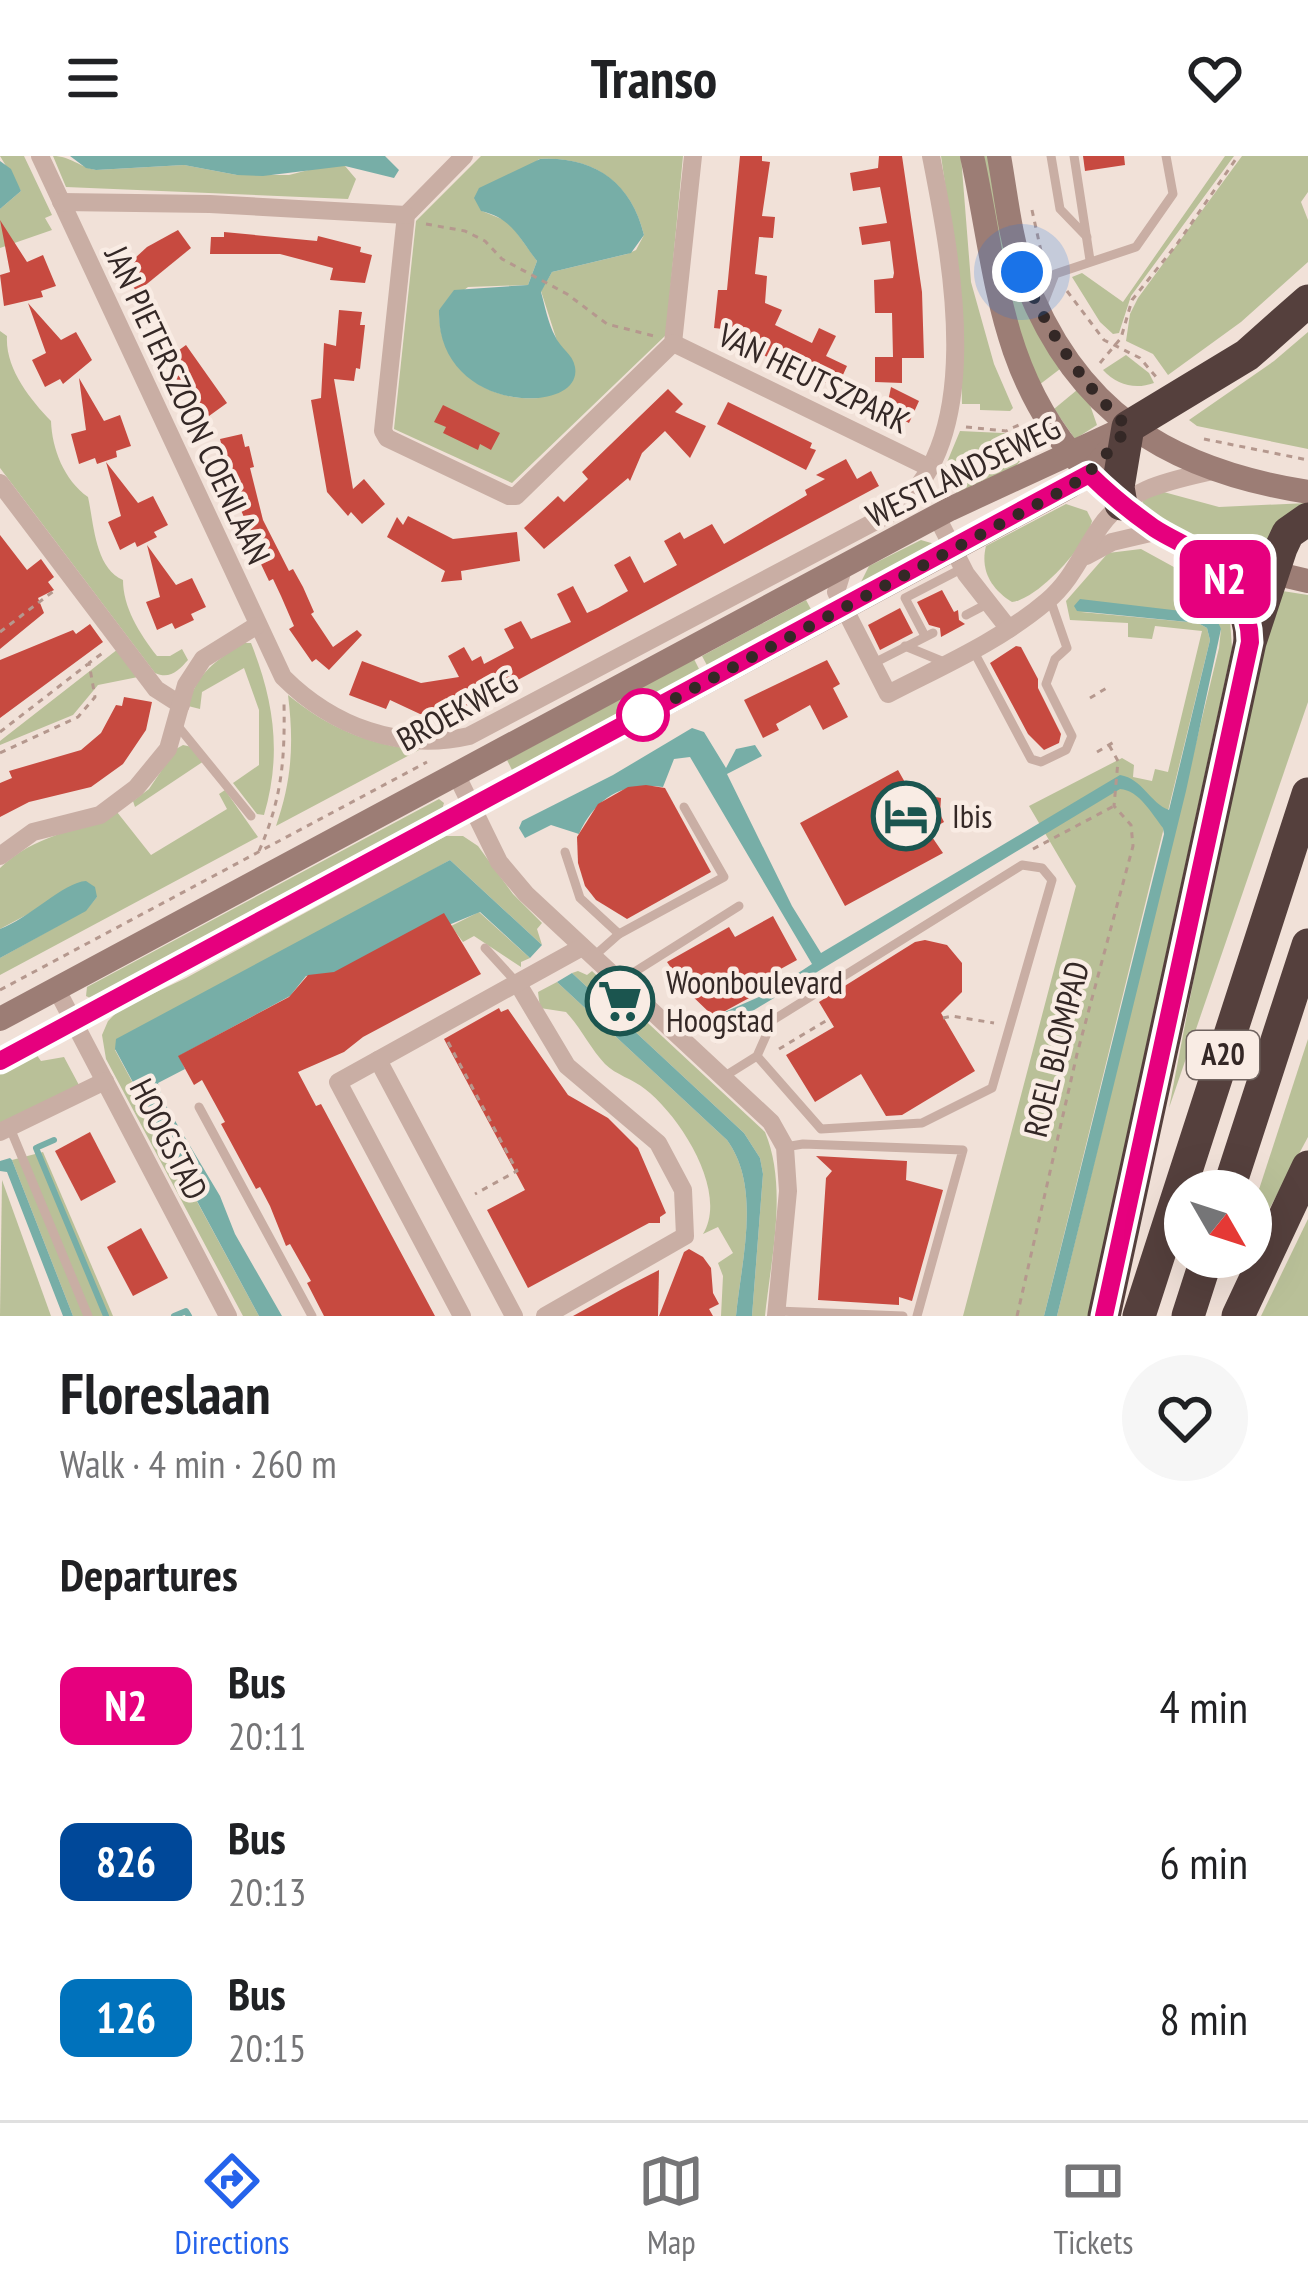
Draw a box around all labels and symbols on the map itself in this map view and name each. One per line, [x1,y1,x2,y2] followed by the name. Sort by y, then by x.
[95,238,281,571] street label: JAN PIETERSZOON COENLAAN
[992,242,1052,302] your location
[711,312,917,442] street label: VAN HEUTSZPARK
[859,405,1067,536] street label: WESTLANDSEWEG
[1171,540,1279,618] line badge: N2
[389,659,525,760] street label: BROEKWEG
[618,690,668,740] unlabelled marker
[871,781,941,851] hotel icon: Ibis
[952,794,992,837] place label: Ibis
[1013,957,1098,1141] street label: ROEL BLOMPAD
[666,960,843,1041] place label: Woonboulevard Hoogstad
[585,966,655,1036] supermarket icon: Woonboulevard Hoogstad
[1187,1031,1259,1079] road number: A20
[121,1071,218,1207] street label: HOOGSTAD
[1164,1170,1272,1278] north arrow

